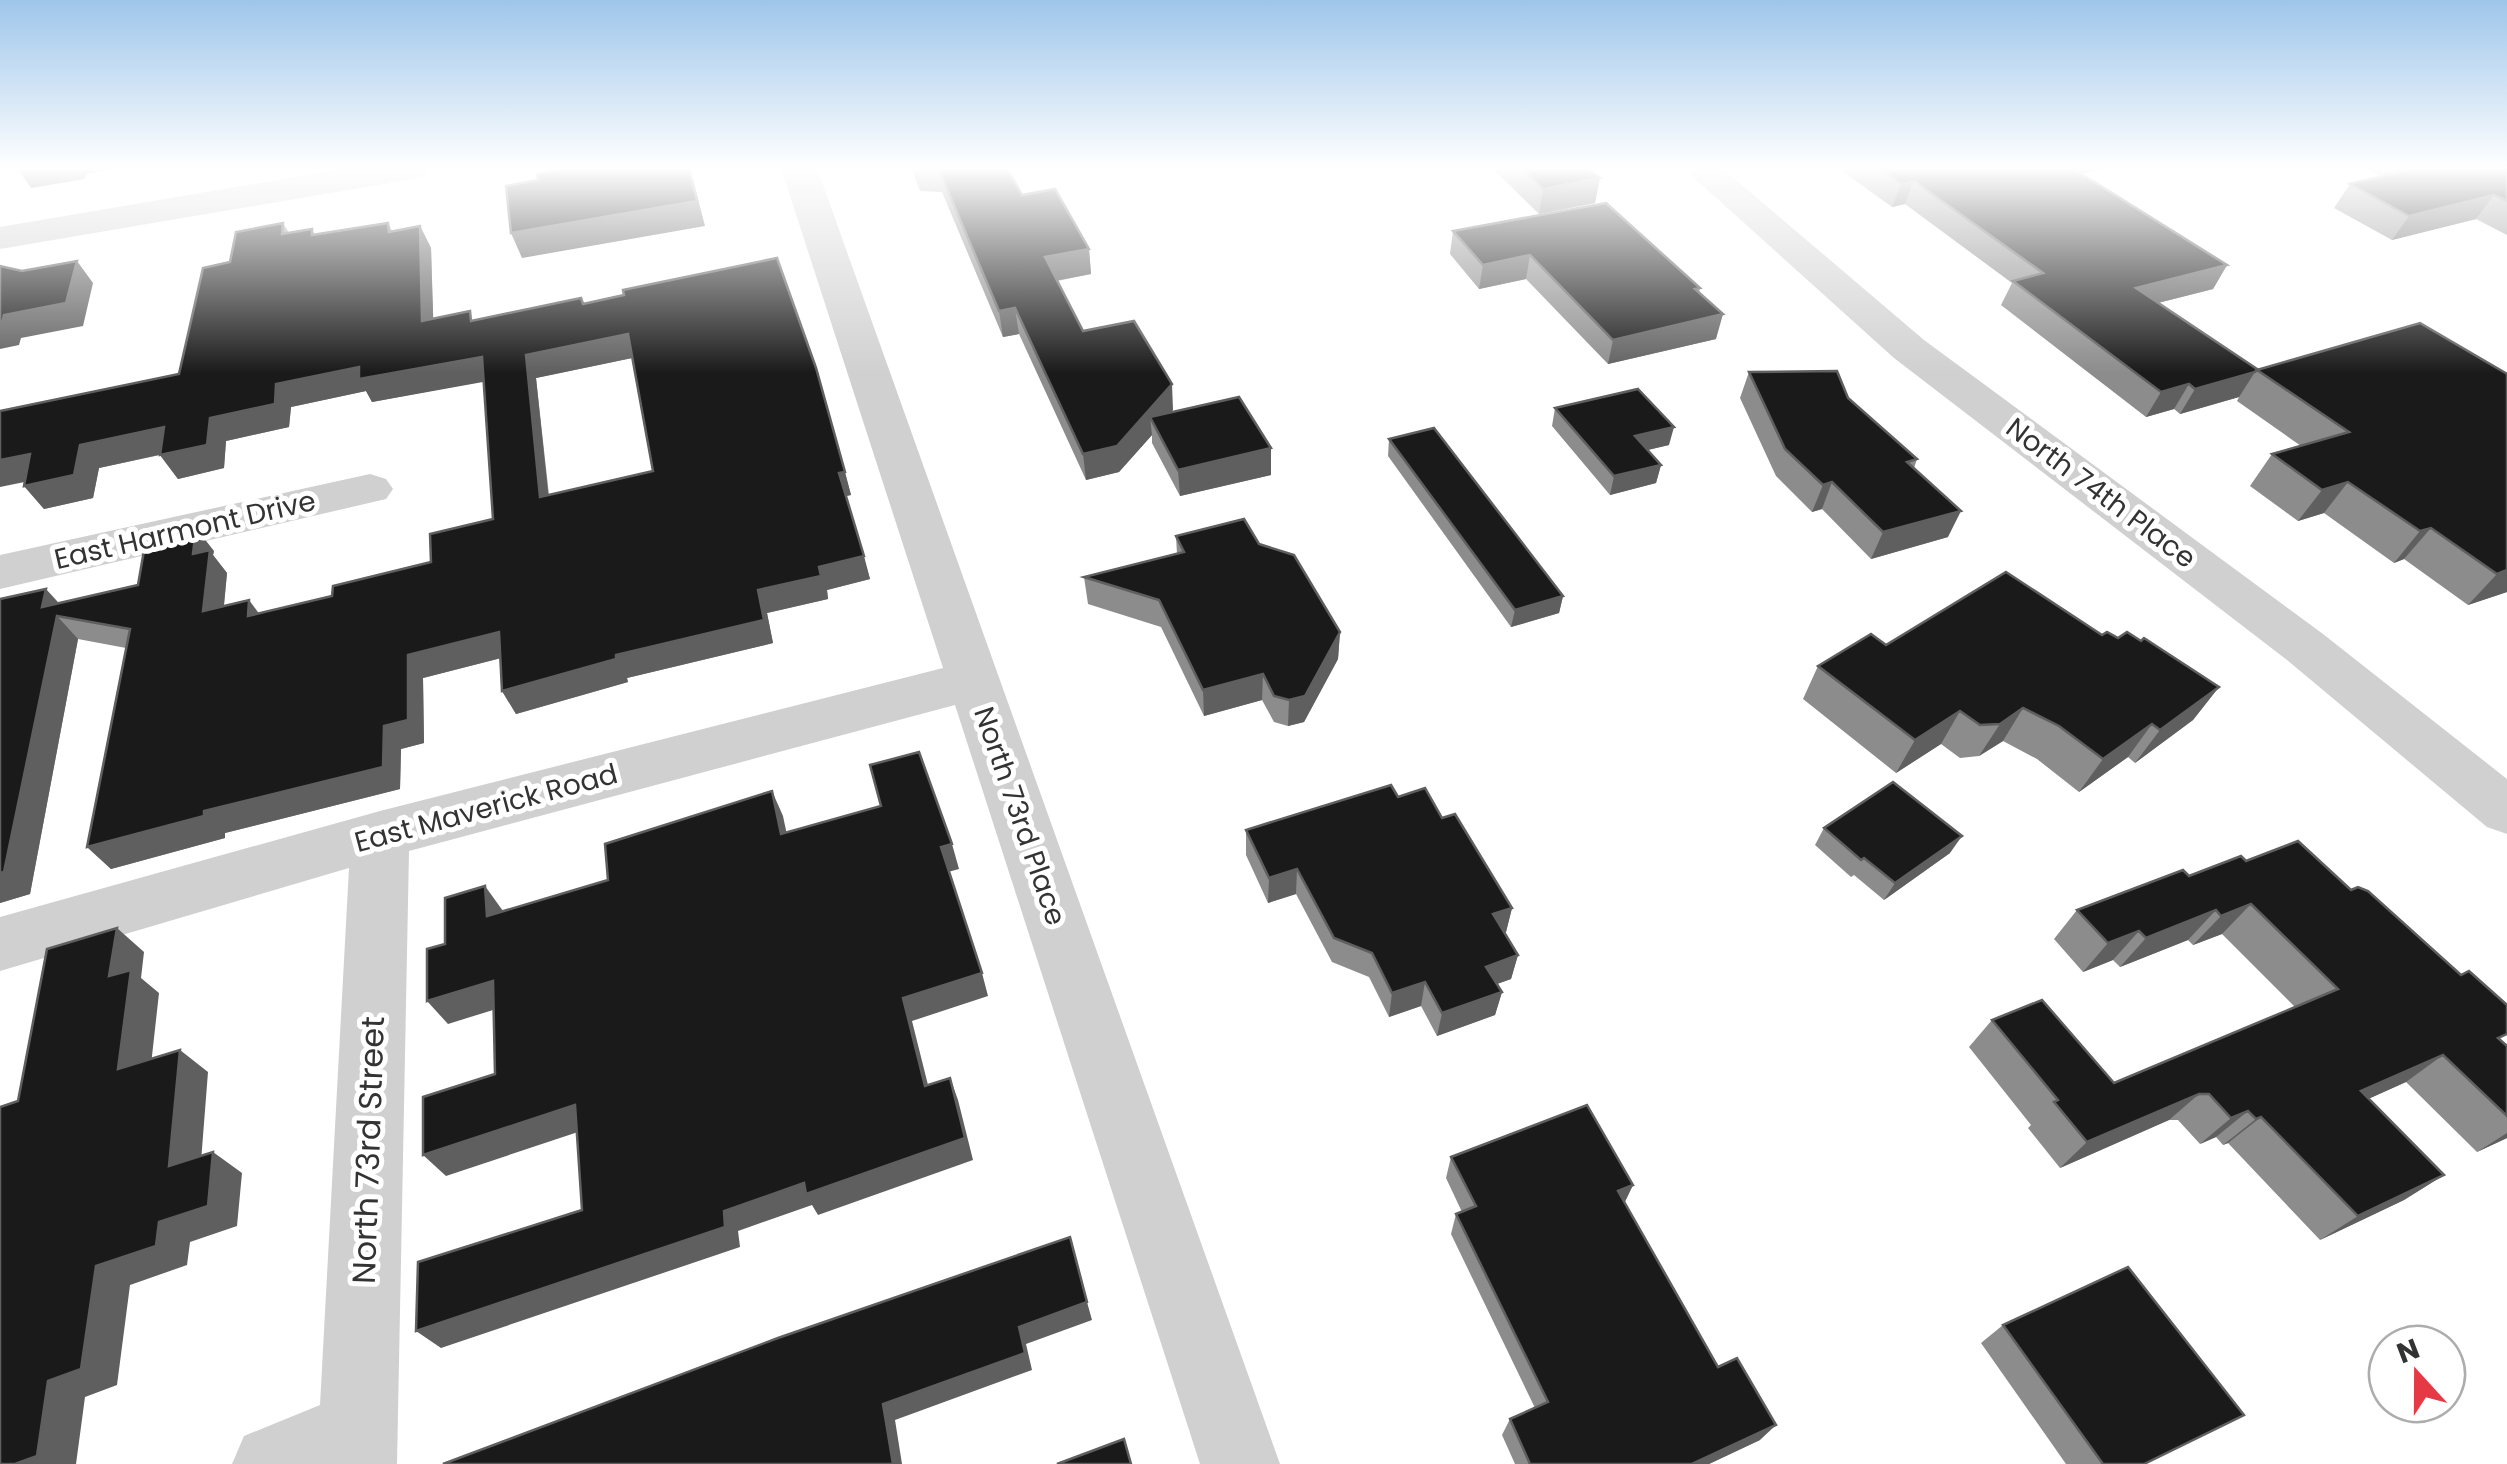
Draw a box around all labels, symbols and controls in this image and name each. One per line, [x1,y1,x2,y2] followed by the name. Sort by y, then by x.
[1998,409,2204,577] street label: North 74th Place
[51,481,319,579] street label: East Harmont Drive
[964,702,1076,930] street label: North 73rd Place
[350,754,622,862] street label: East Maverick Road
[341,1015,395,1285] street label: North 73rd Street
[2367,1324,2467,1424] north arrow
[2391,1329,2425,1373] text: N

